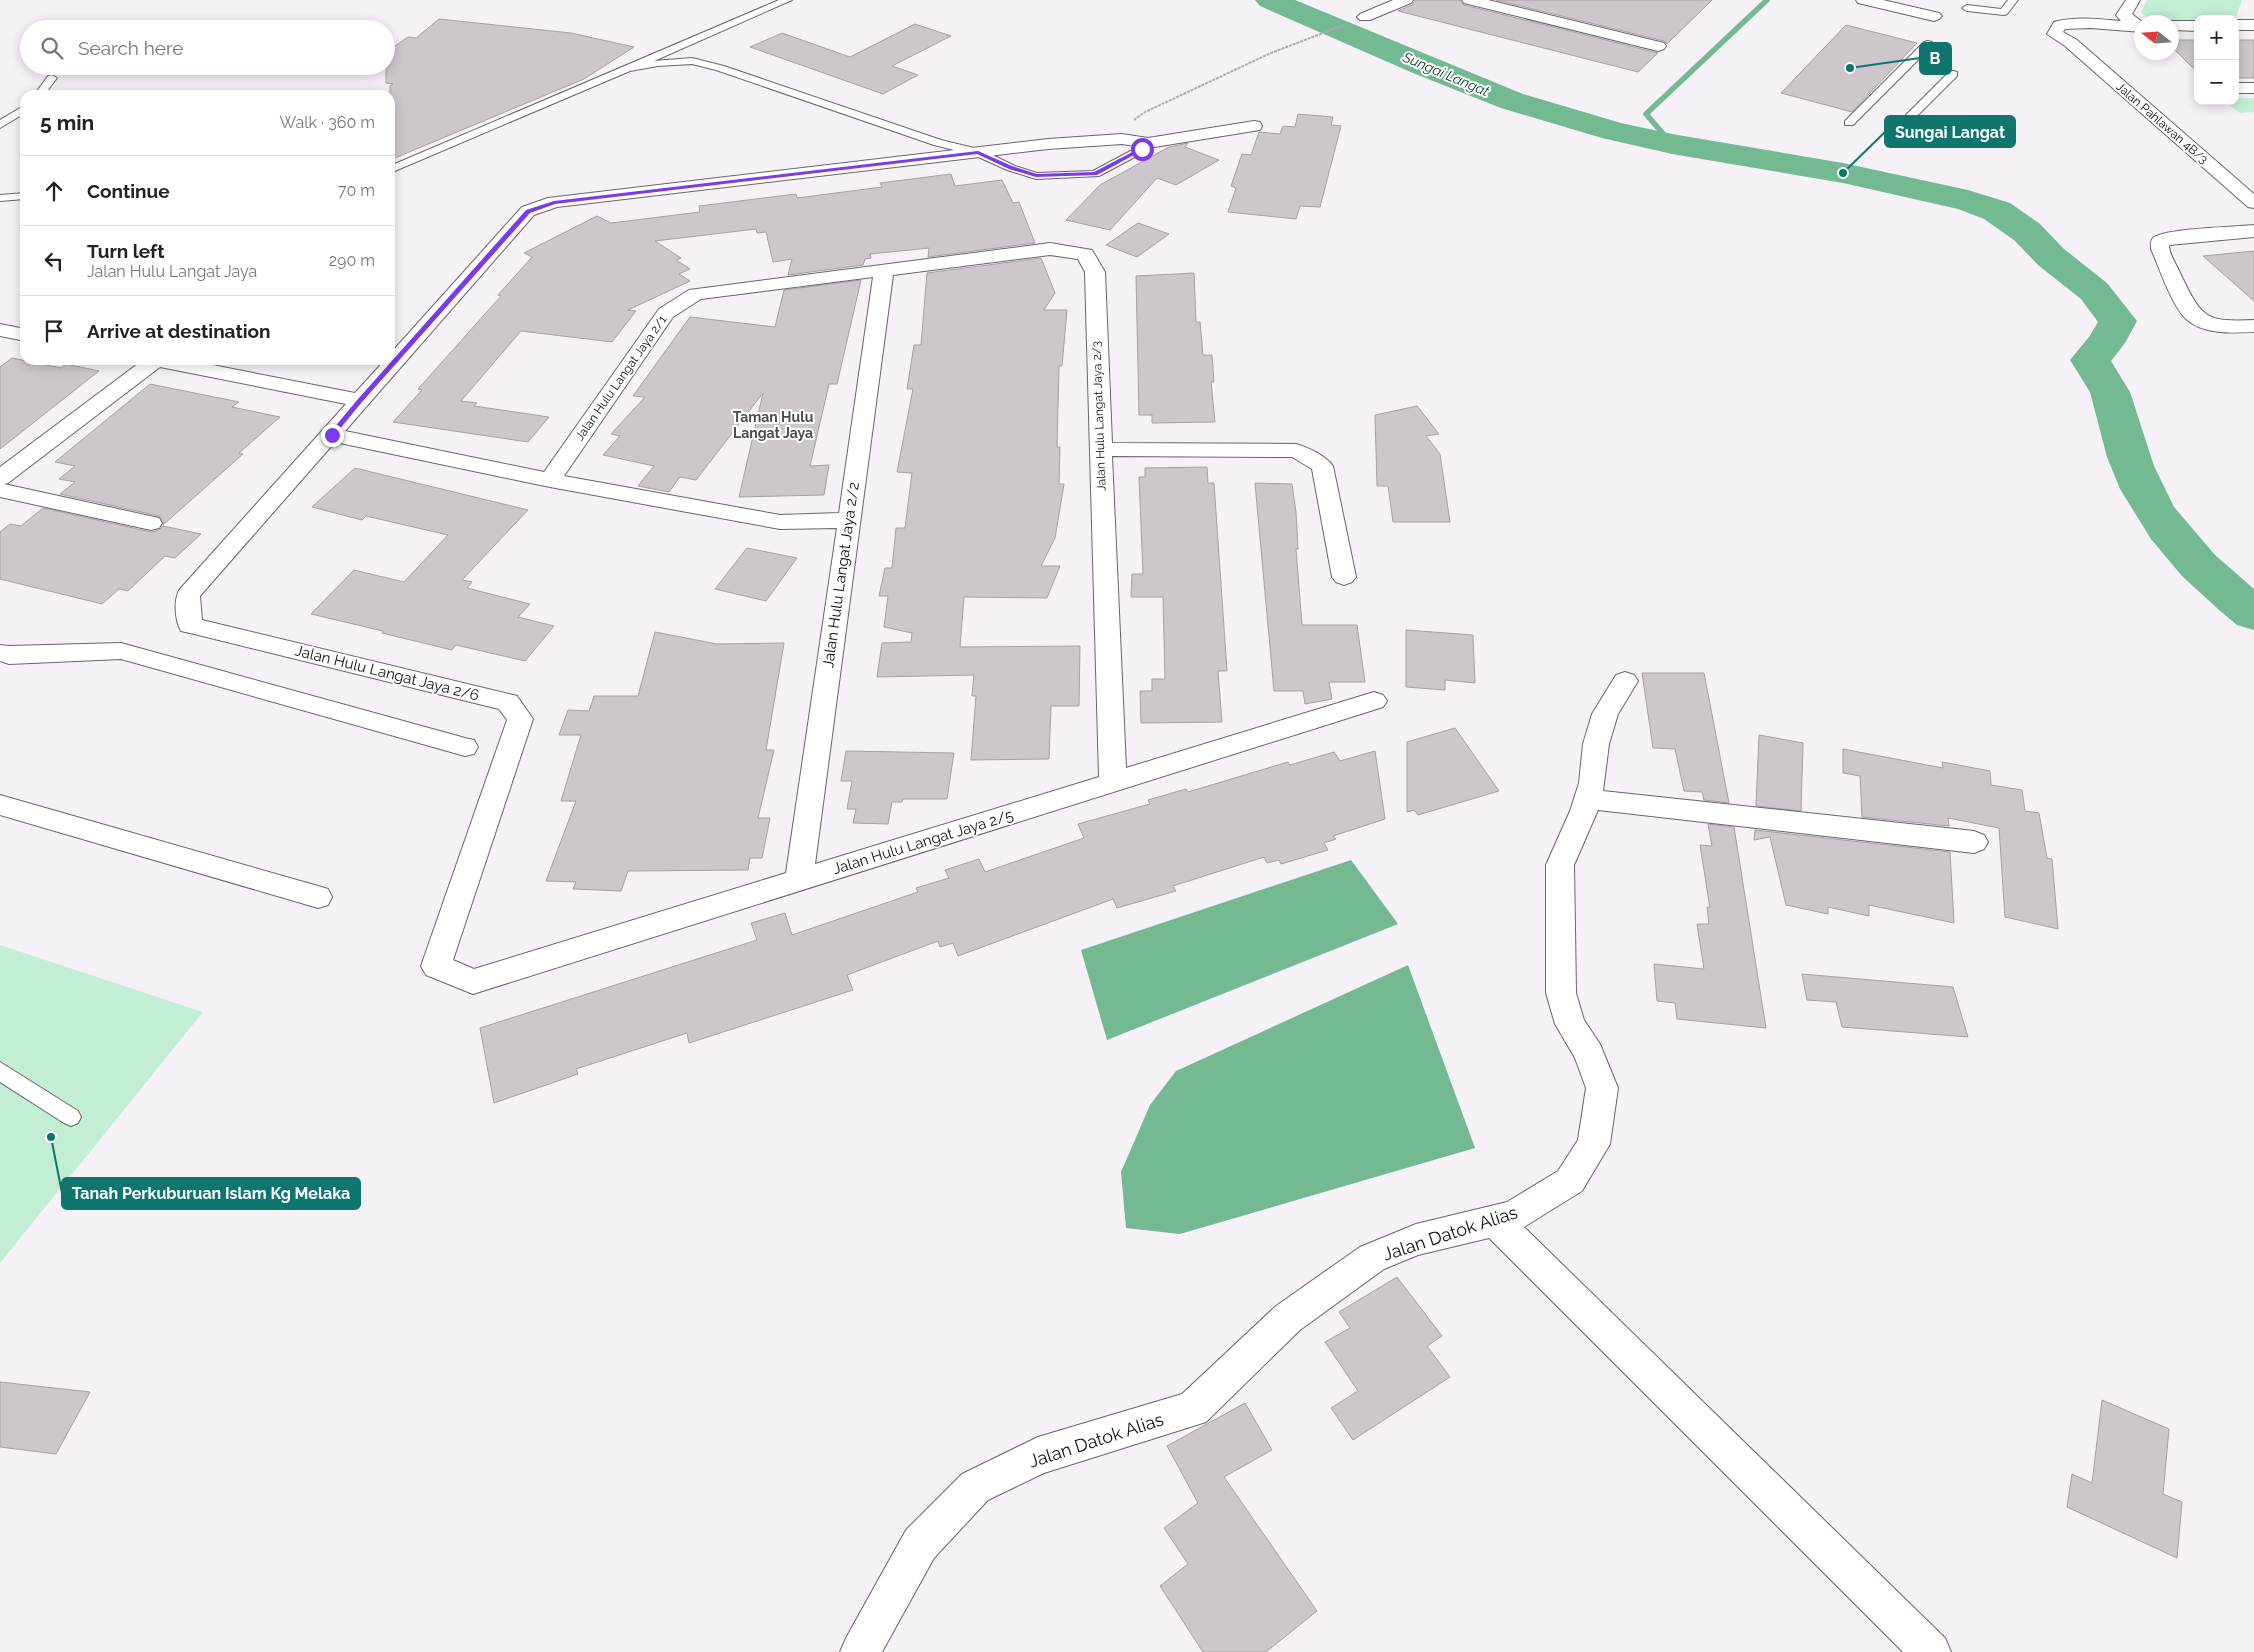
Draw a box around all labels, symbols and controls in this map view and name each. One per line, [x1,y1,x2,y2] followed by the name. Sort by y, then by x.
[2134,15,2179,60] north arrow
[2194,15,2239,105] map controls
[2194,15,2239,60] button: +
[20,20,395,75] search box
[38,34,66,62] icon: search
[78,37,184,59] text: Search here
[1920,43,1951,74] callout: B
[1400,48,1492,100] water label: Sungai Langat
[1930,49,1941,68] text: B
[2194,60,2239,105] button: −
[2113,79,2211,167] street label: Jalan Pahlawan 4B/3
[40,110,94,135] text: 5 min
[280,113,375,132] text: Walk · 360 m
[1885,116,2015,147] callout: Sungai Langat
[1895,123,2005,142] text: Sungai Langat
[1131,138,1154,161] route start
[40,177,68,205] icon: ahead
[87,180,170,202] text: Continue
[338,181,375,200] text: 70 m
[87,240,164,262] text: Turn left
[40,247,68,275] icon: left
[329,251,375,270] text: 290 m
[87,262,257,281] text: Jalan Hulu Langat Jaya
[573,313,669,443] street label: Jalan Hulu Langat Jaya 2/1
[40,317,68,345] icon: arrive
[87,320,271,342] text: Arrive at destination
[1089,341,1109,491] street label: Jalan Hulu Langat Jaya 2/3
[733,409,814,441] district label: Taman Hulu Langat Jaya
[321,424,344,447] route end
[819,481,863,669] street label: Jalan Hulu Langat Jaya 2/2
[293,641,481,705] street label: Jalan Hulu Langat Jaya 2/6
[831,806,1015,878] street label: Jalan Hulu Langat Jaya 2/5
[62,1178,360,1209] callout: Tanah Perkuburuan Islam Kg Melaka
[72,1184,350,1203] text: Tanah Perkuburuan Islam Kg Melaka
[1380,1201,1520,1265] street label: Jalan Datok Alias
[1026,1408,1166,1472] street label: Jalan Datok Alias

